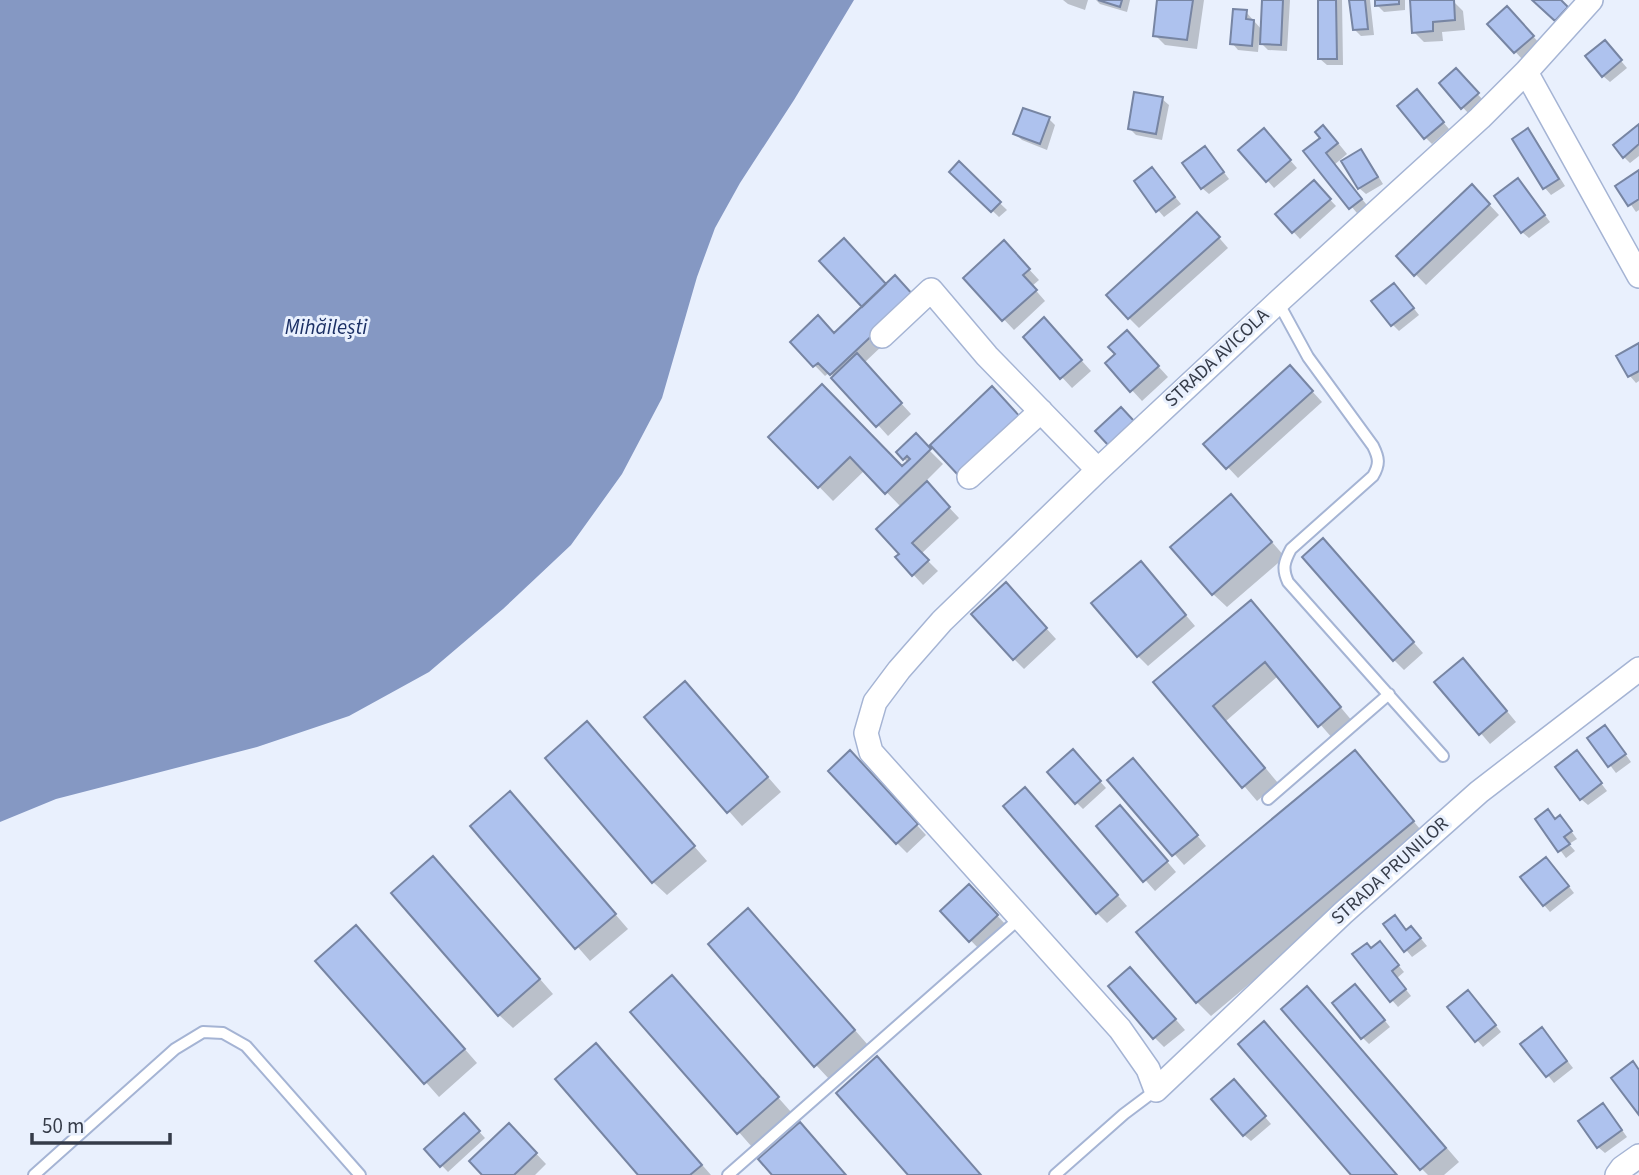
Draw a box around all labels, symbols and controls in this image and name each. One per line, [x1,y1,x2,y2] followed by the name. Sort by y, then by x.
[1159,302,1276,414] street label: STRADA AVICOLA
[285,312,368,342] water label: Mihăilești
[1325,811,1455,931] street label: STRADA PRUNILOR
[32,1102,170,1146] scale bar
[42,1111,84,1141] text: 50 m

